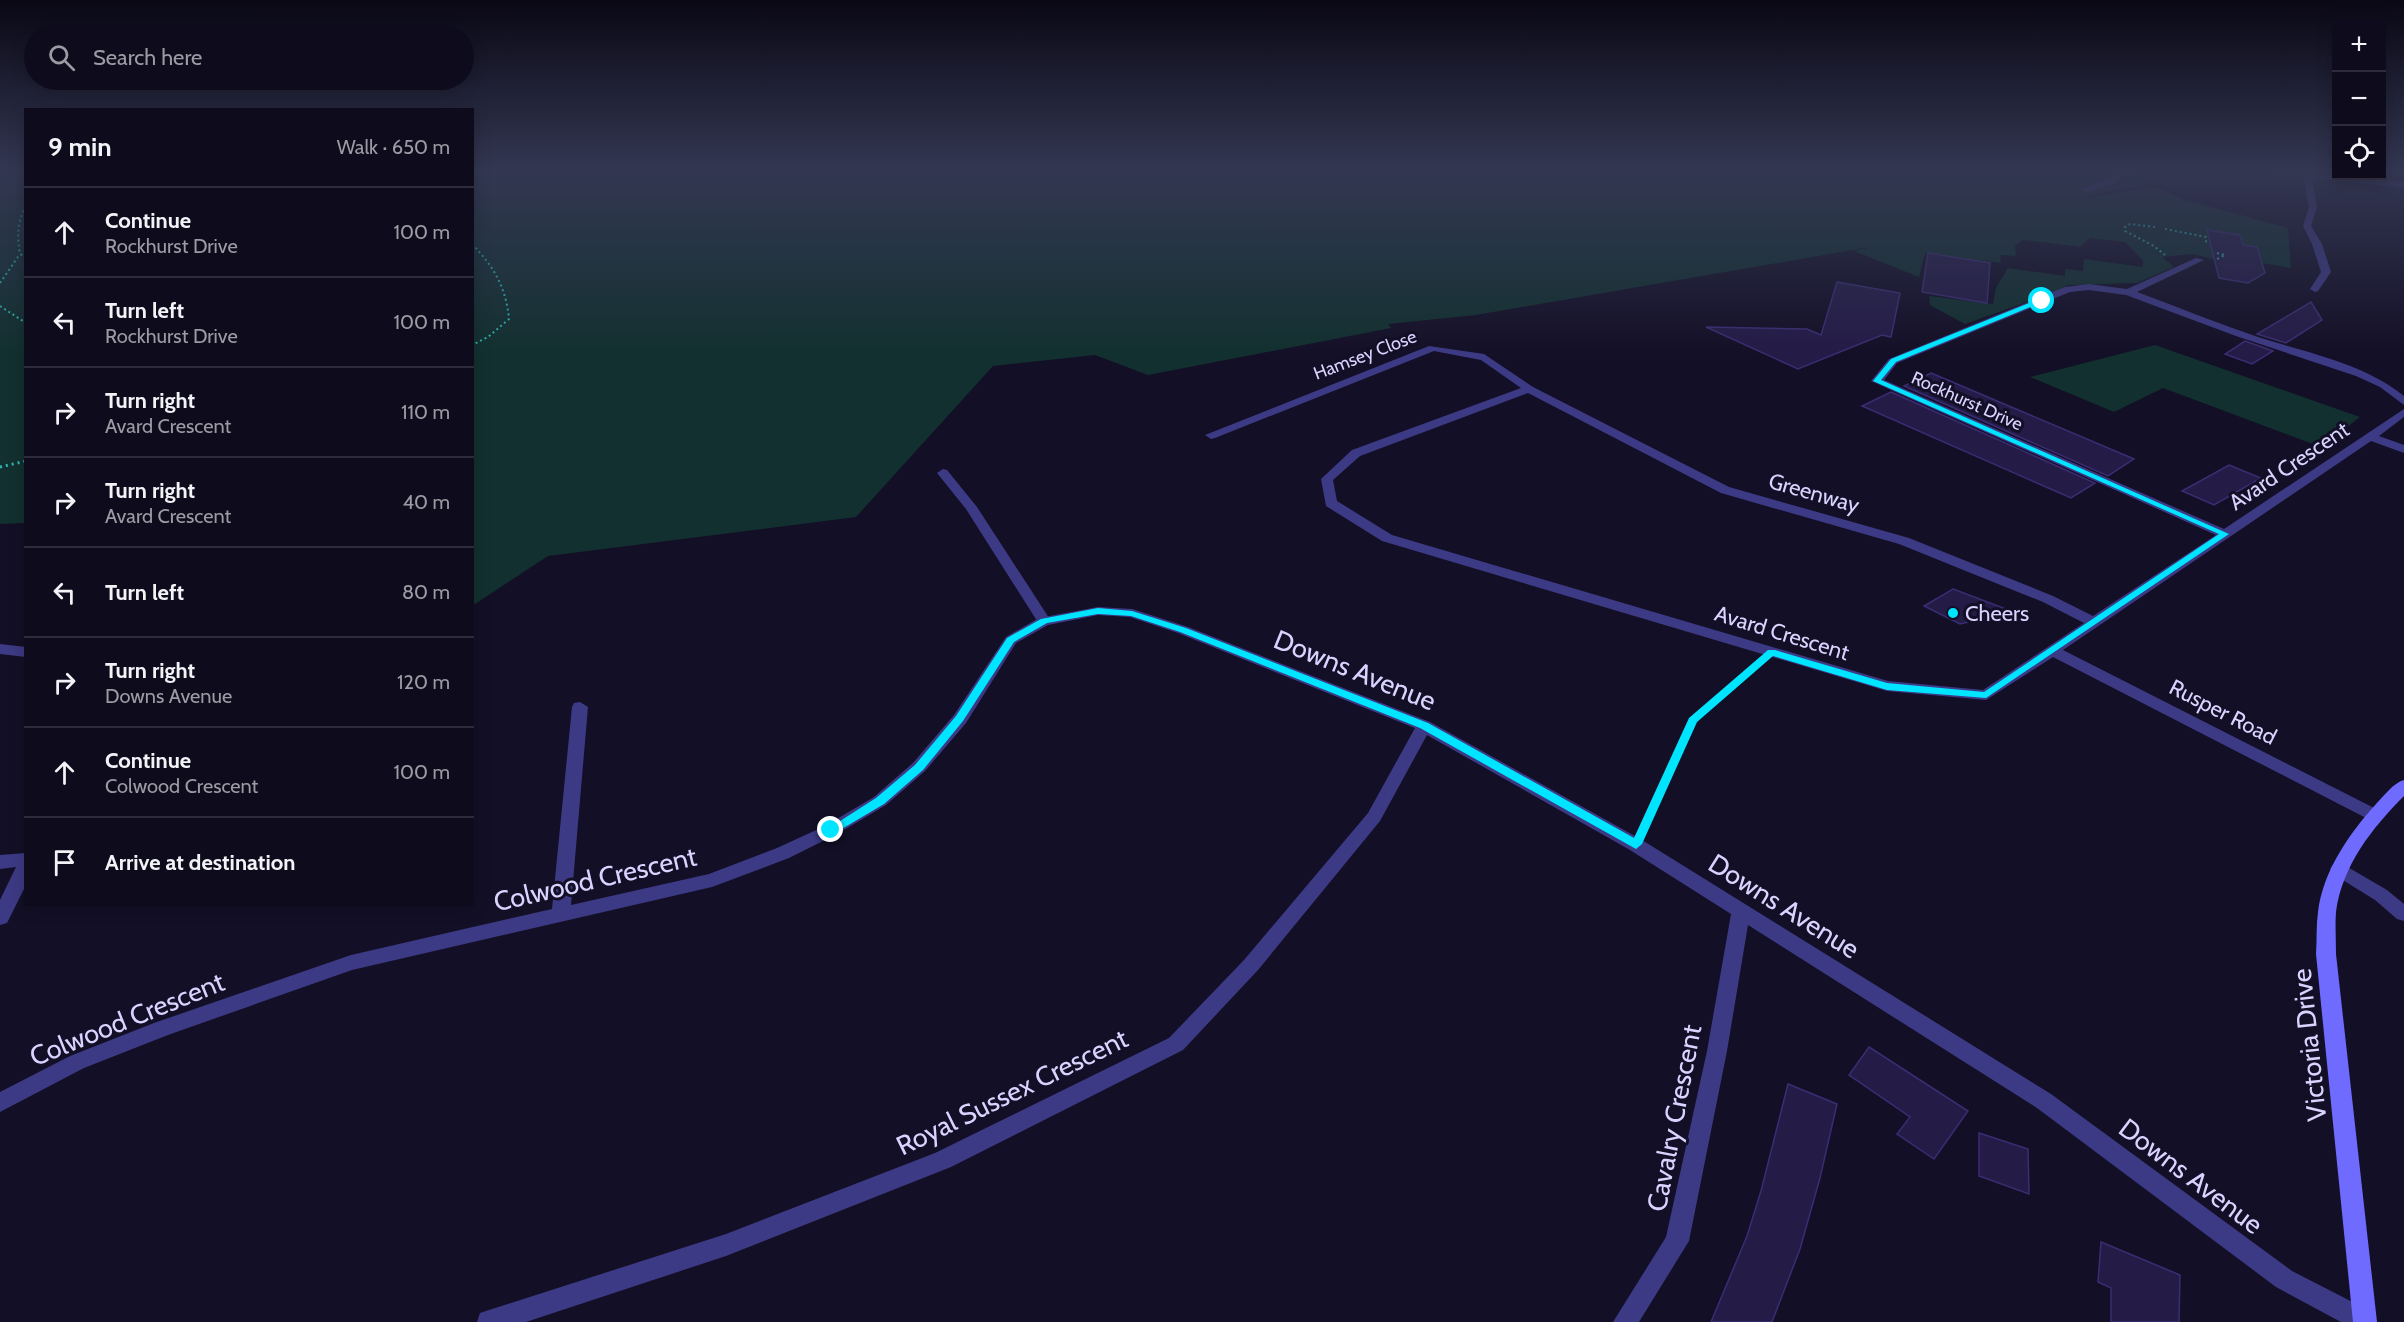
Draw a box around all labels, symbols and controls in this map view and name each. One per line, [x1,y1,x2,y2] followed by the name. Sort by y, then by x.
[2332,18,2386,180] map controls
[2332,18,2386,72] button: +
[24,24,474,90] search box
[45,41,78,74] icon: search
[93,44,202,71] text: Search here
[2332,72,2386,126] button: −
[2332,126,2386,180] button: locate
[48,131,112,163] text: 9 min
[337,135,450,159] text: Walk · 650 m
[105,207,191,234] text: Continue
[48,216,81,249] icon: ahead
[394,220,450,244] text: 100 m
[105,234,238,258] text: Rockhurst Drive
[2028,287,2054,313] route start
[105,297,184,324] text: Turn left
[48,306,81,339] icon: left
[394,310,450,334] text: 100 m
[105,324,238,348] text: Rockhurst Drive
[1310,325,1420,385] street label: Hamsey Close
[1908,367,2026,435] street label: Rockhurst Drive
[105,387,195,414] text: Turn right
[48,396,81,429] icon: right
[401,400,450,424] text: 110 m
[105,414,231,438] text: Avard Crescent
[2224,416,2355,516] street label: Avard Crescent
[1766,467,1862,519] street label: Greenway
[105,477,195,504] text: Turn right
[48,486,81,519] icon: right
[402,490,450,514] text: 40 m
[105,504,231,528] text: Avard Crescent
[48,576,81,609] icon: left
[105,579,184,606] text: Turn left
[402,580,450,604] text: 80 m
[1712,600,1853,666] street label: Avard Crescent
[1965,600,2029,627] place label: Cheers
[1946,606,1960,620] marker: Cheers
[1269,623,1441,718] street label: Downs Avenue
[105,657,195,684] text: Turn right
[48,666,81,699] icon: right
[397,670,450,694] text: 120 m
[2165,673,2281,751] street label: Rusper Road
[105,684,232,708] text: Downs Avenue
[105,747,191,774] text: Continue
[48,756,81,789] icon: ahead
[394,760,450,784] text: 100 m
[105,774,258,798] text: Colwood Crescent
[817,816,843,842] route end
[490,840,700,918] street label: Colwood Crescent
[48,846,81,879] icon: arrive
[1702,847,1866,966] street label: Downs Avenue
[105,849,295,876] text: Arrive at destination
[25,965,229,1073] street label: Colwood Crescent
[2285,967,2333,1123] street label: Victoria Drive
[891,1022,1133,1162] street label: Royal Sussex Crescent
[1640,1022,1708,1214] street label: Cavalry Crescent
[2112,1111,2270,1241] street label: Downs Avenue

